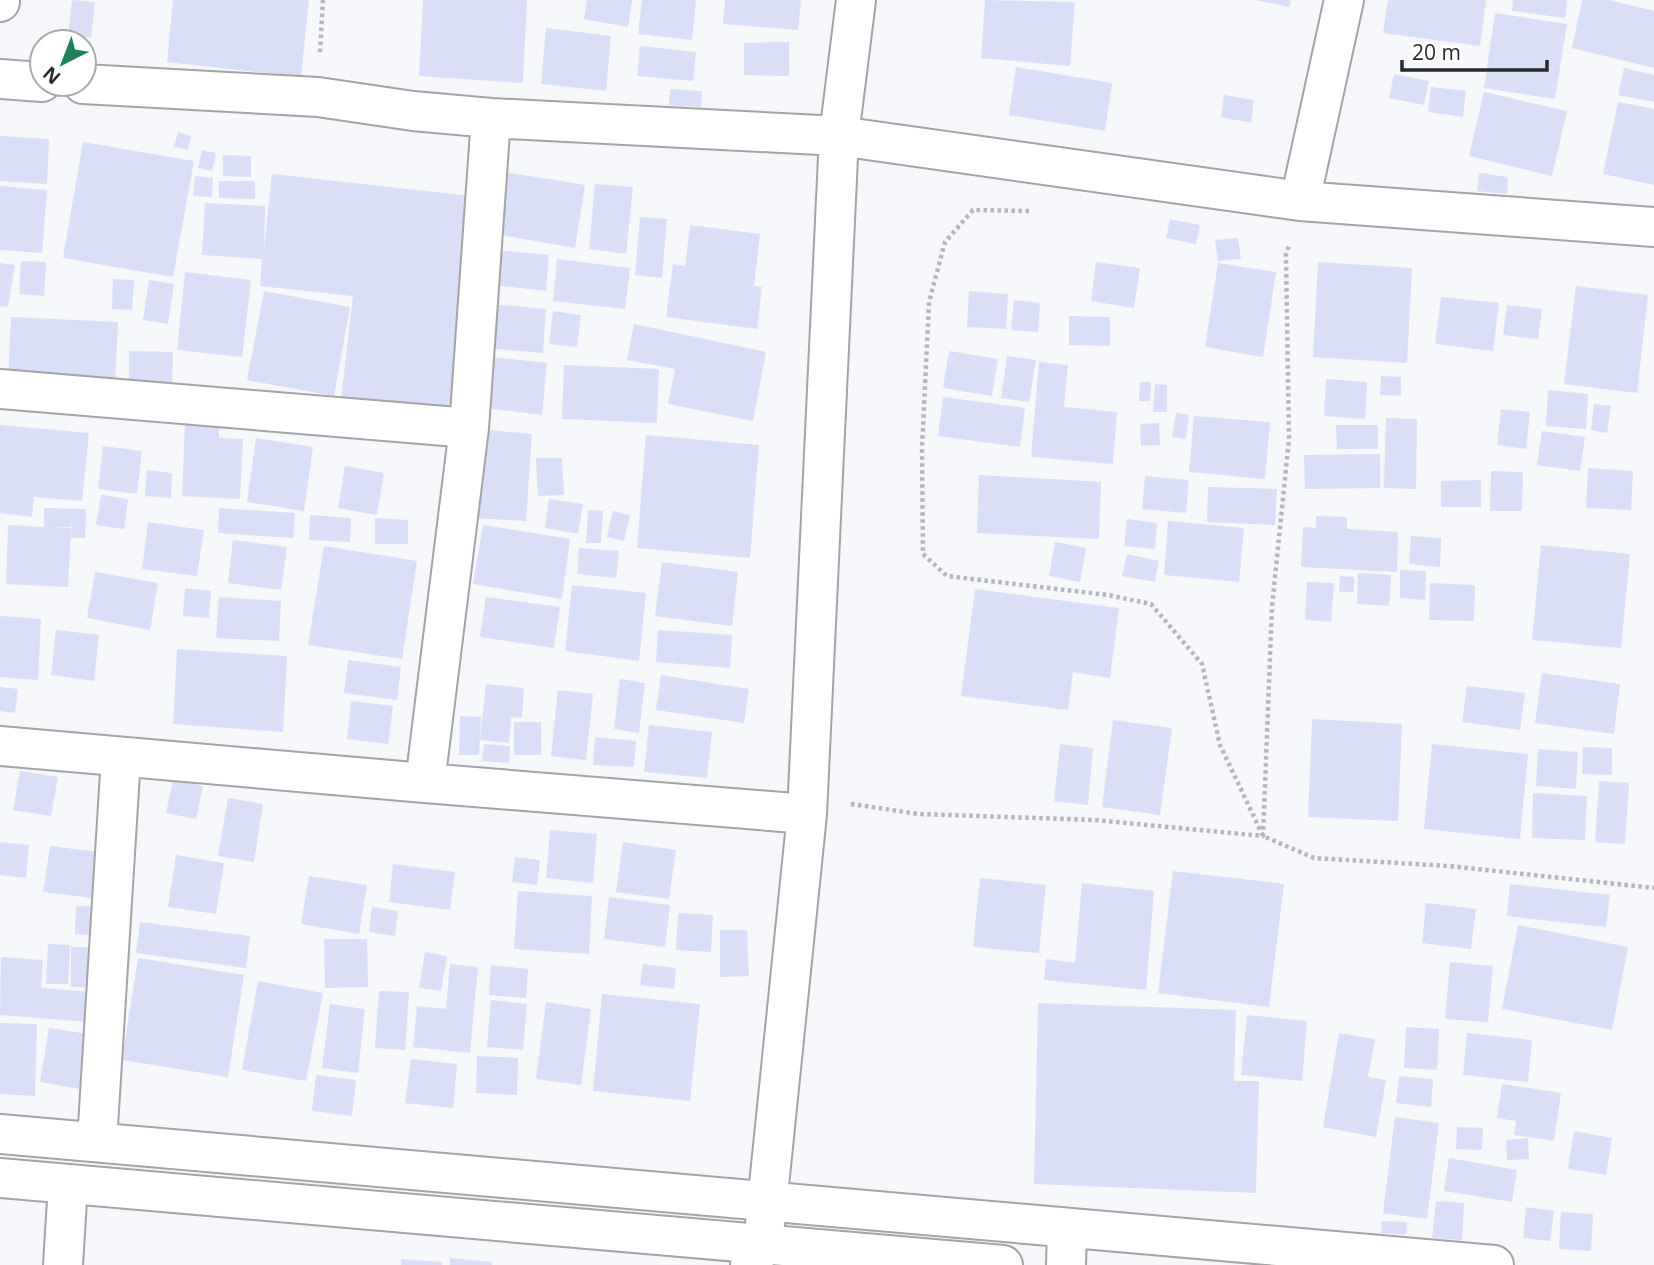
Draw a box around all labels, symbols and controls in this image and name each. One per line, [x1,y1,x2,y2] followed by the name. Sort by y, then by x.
[28,28,98,98] north arrow
[1402,28,1547,72] scale bar
[1412,38,1461,66] text: 20 m
[37,61,66,90] text: N

